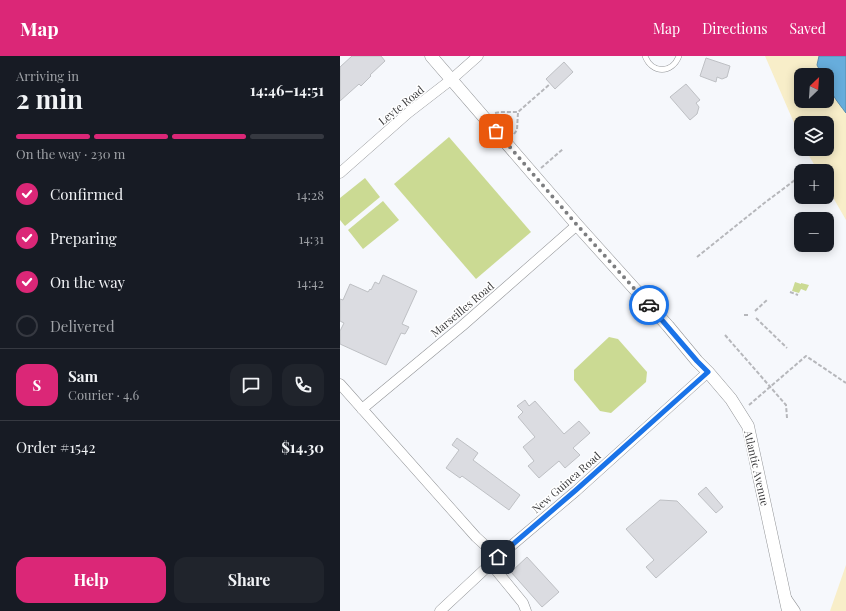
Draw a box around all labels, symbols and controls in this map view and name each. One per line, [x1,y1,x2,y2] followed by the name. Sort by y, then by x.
[20,15,59,41] text: Map
[653,19,680,38] text: Map
[702,19,768,38] text: Directions
[790,19,826,38] text: Saved
[16,67,79,84] text: Arriving in
[794,68,834,108] north arrow
[794,68,834,252] map controls
[250,80,324,100] text: 14:46–14:51
[16,81,83,116] text: 2 min
[375,82,427,128] street label: Leyte Road
[479,114,513,148] pin
[794,116,834,156] button: layers
[485,120,507,142] icon: bag
[16,145,125,162] text: On the way · 230 m
[794,164,834,204] button: +
[16,183,38,205] icon: check
[50,184,123,204] text: Confirmed
[296,186,324,203] text: 14:28
[794,212,834,252] button: −
[16,227,38,249] icon: check
[50,228,117,248] text: Preparing
[299,230,324,247] text: 14:31
[16,271,38,293] icon: check
[50,272,125,292] text: On the way
[297,274,324,291] text: 14:42
[427,278,497,340] street label: Marseilles Road
[629,285,669,325] courier
[638,294,660,316] icon: car
[50,316,115,336] text: Delivered
[230,364,272,406] button: chat
[282,364,324,406] button: phone
[68,366,98,386] text: Sam
[33,375,41,395] text: S
[68,386,139,403] text: Courier · 4.6
[741,428,773,508] street label: Atlantic Avenue
[16,437,96,457] text: Order #1542
[281,437,324,457] text: $14.30
[528,448,604,516] street label: New Guinea Road
[481,540,515,574] pin
[487,546,509,568] icon: home
[16,557,166,603] button: Help
[174,557,324,603] button: Share

